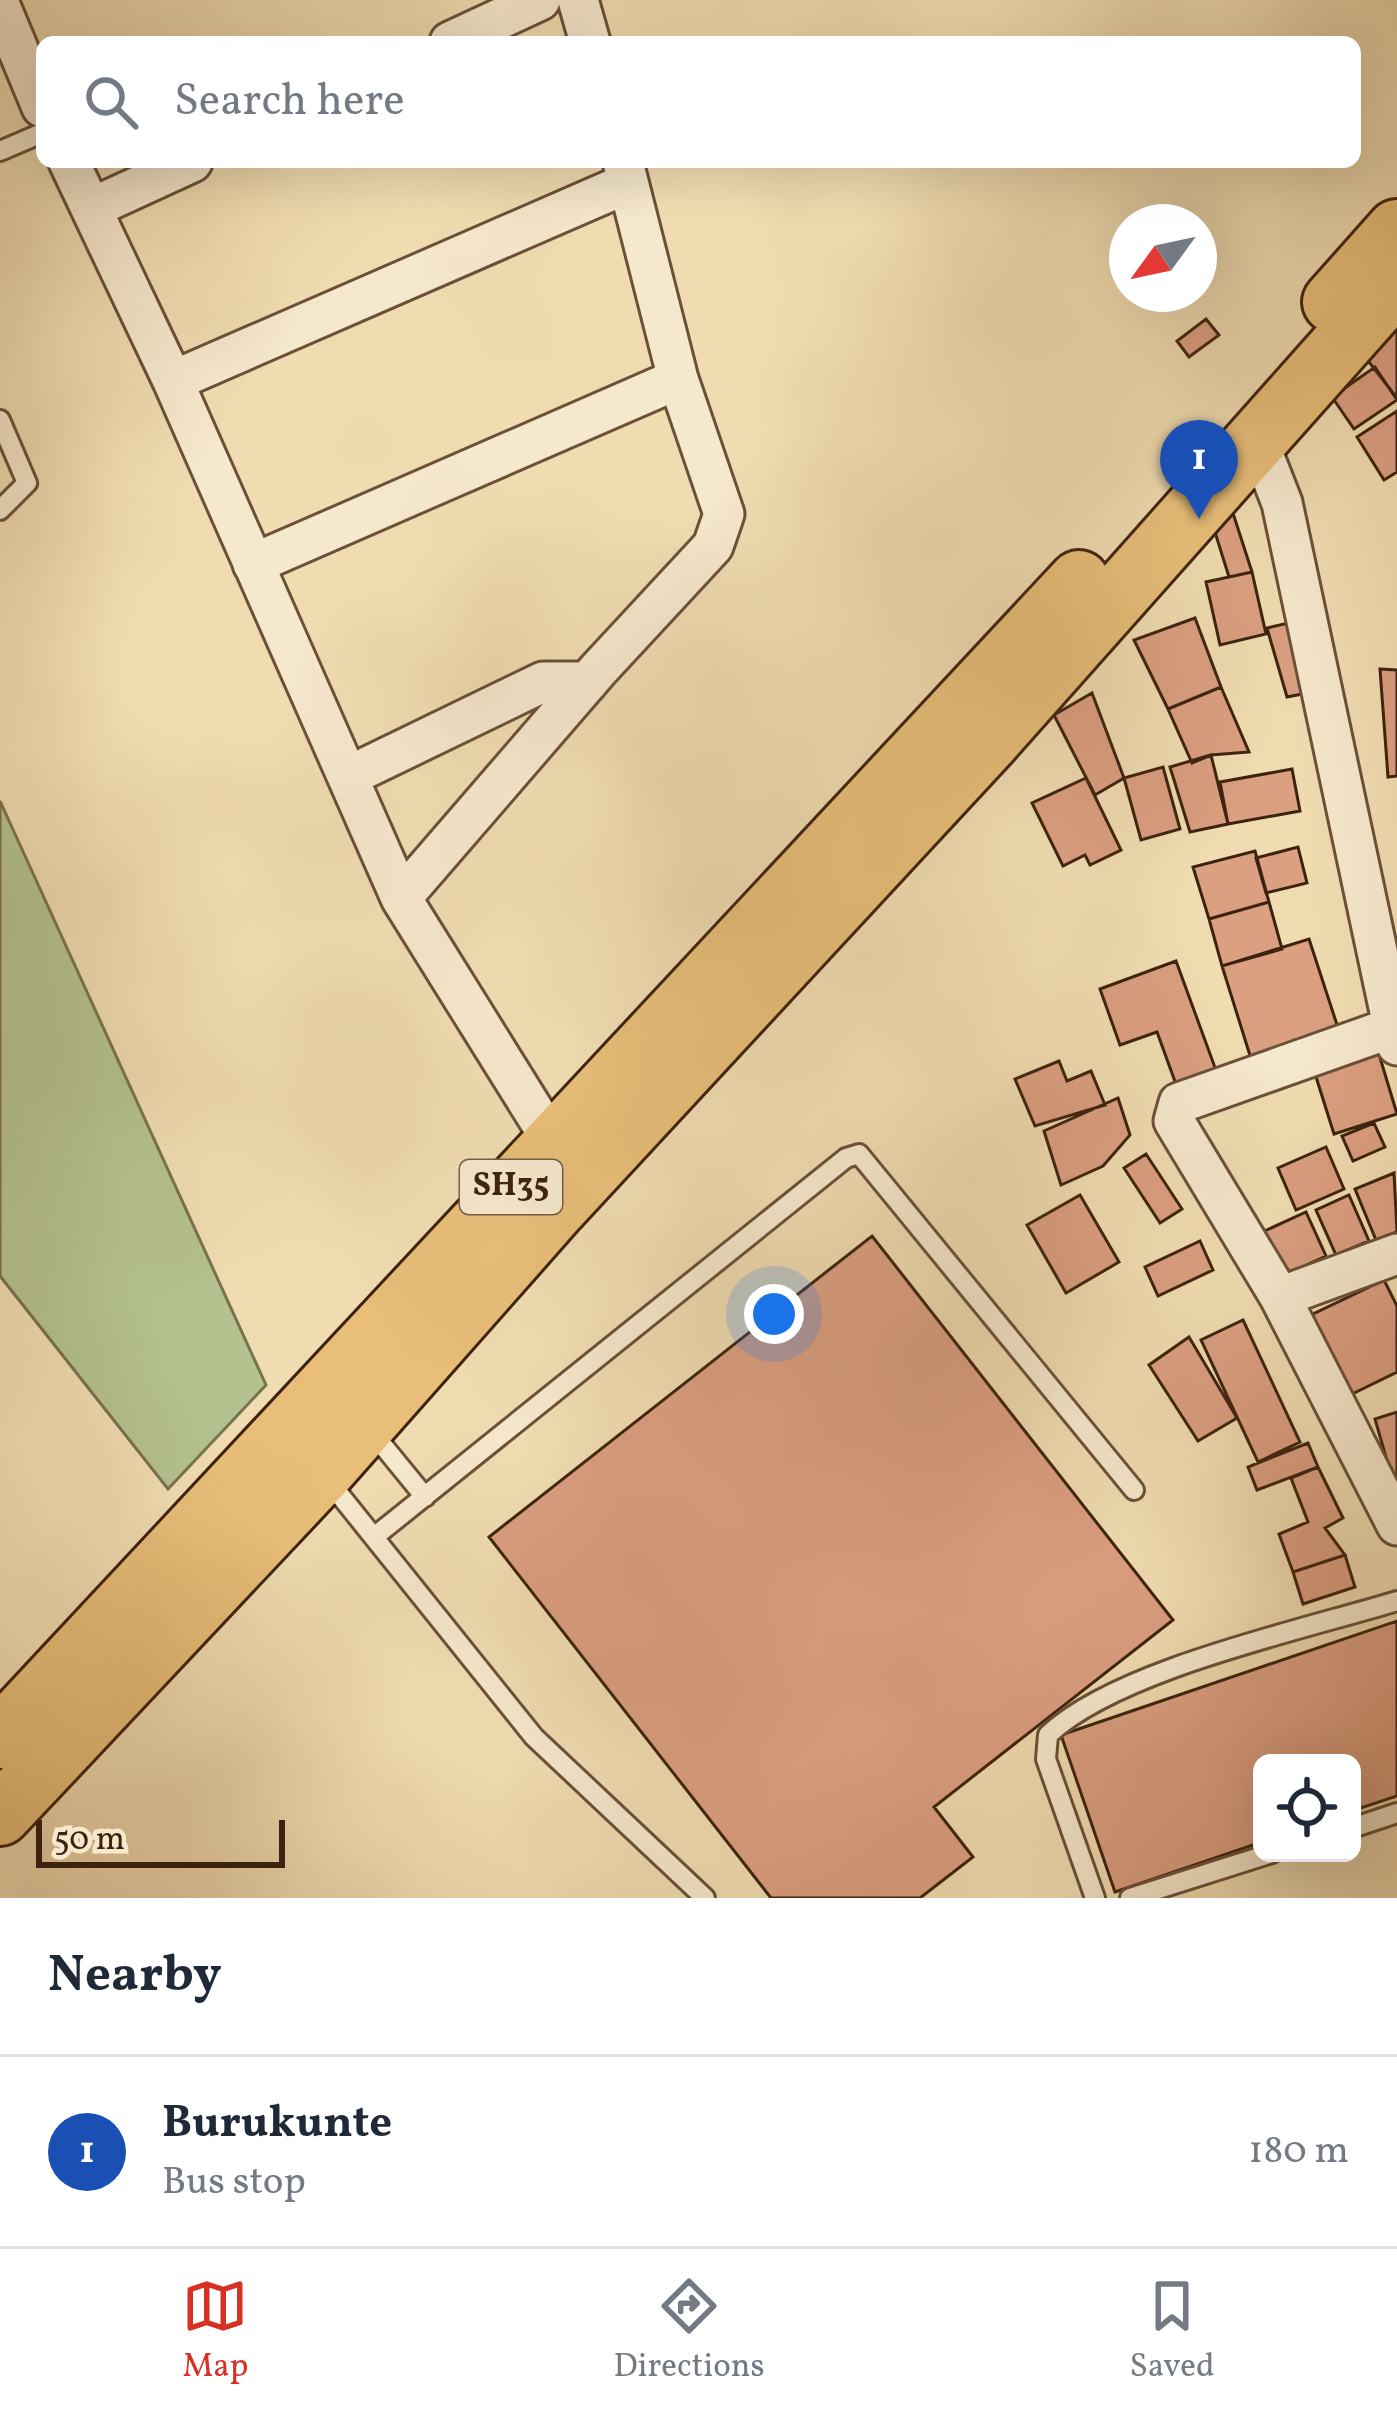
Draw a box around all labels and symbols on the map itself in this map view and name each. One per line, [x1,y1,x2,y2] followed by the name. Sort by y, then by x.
[1109,204,1217,312] north arrow
[1160,420,1238,519] pin: 1
[460,1160,562,1214] road number: SH35
[744,1284,804,1344] your location
[36,1814,285,1867] scale bar

